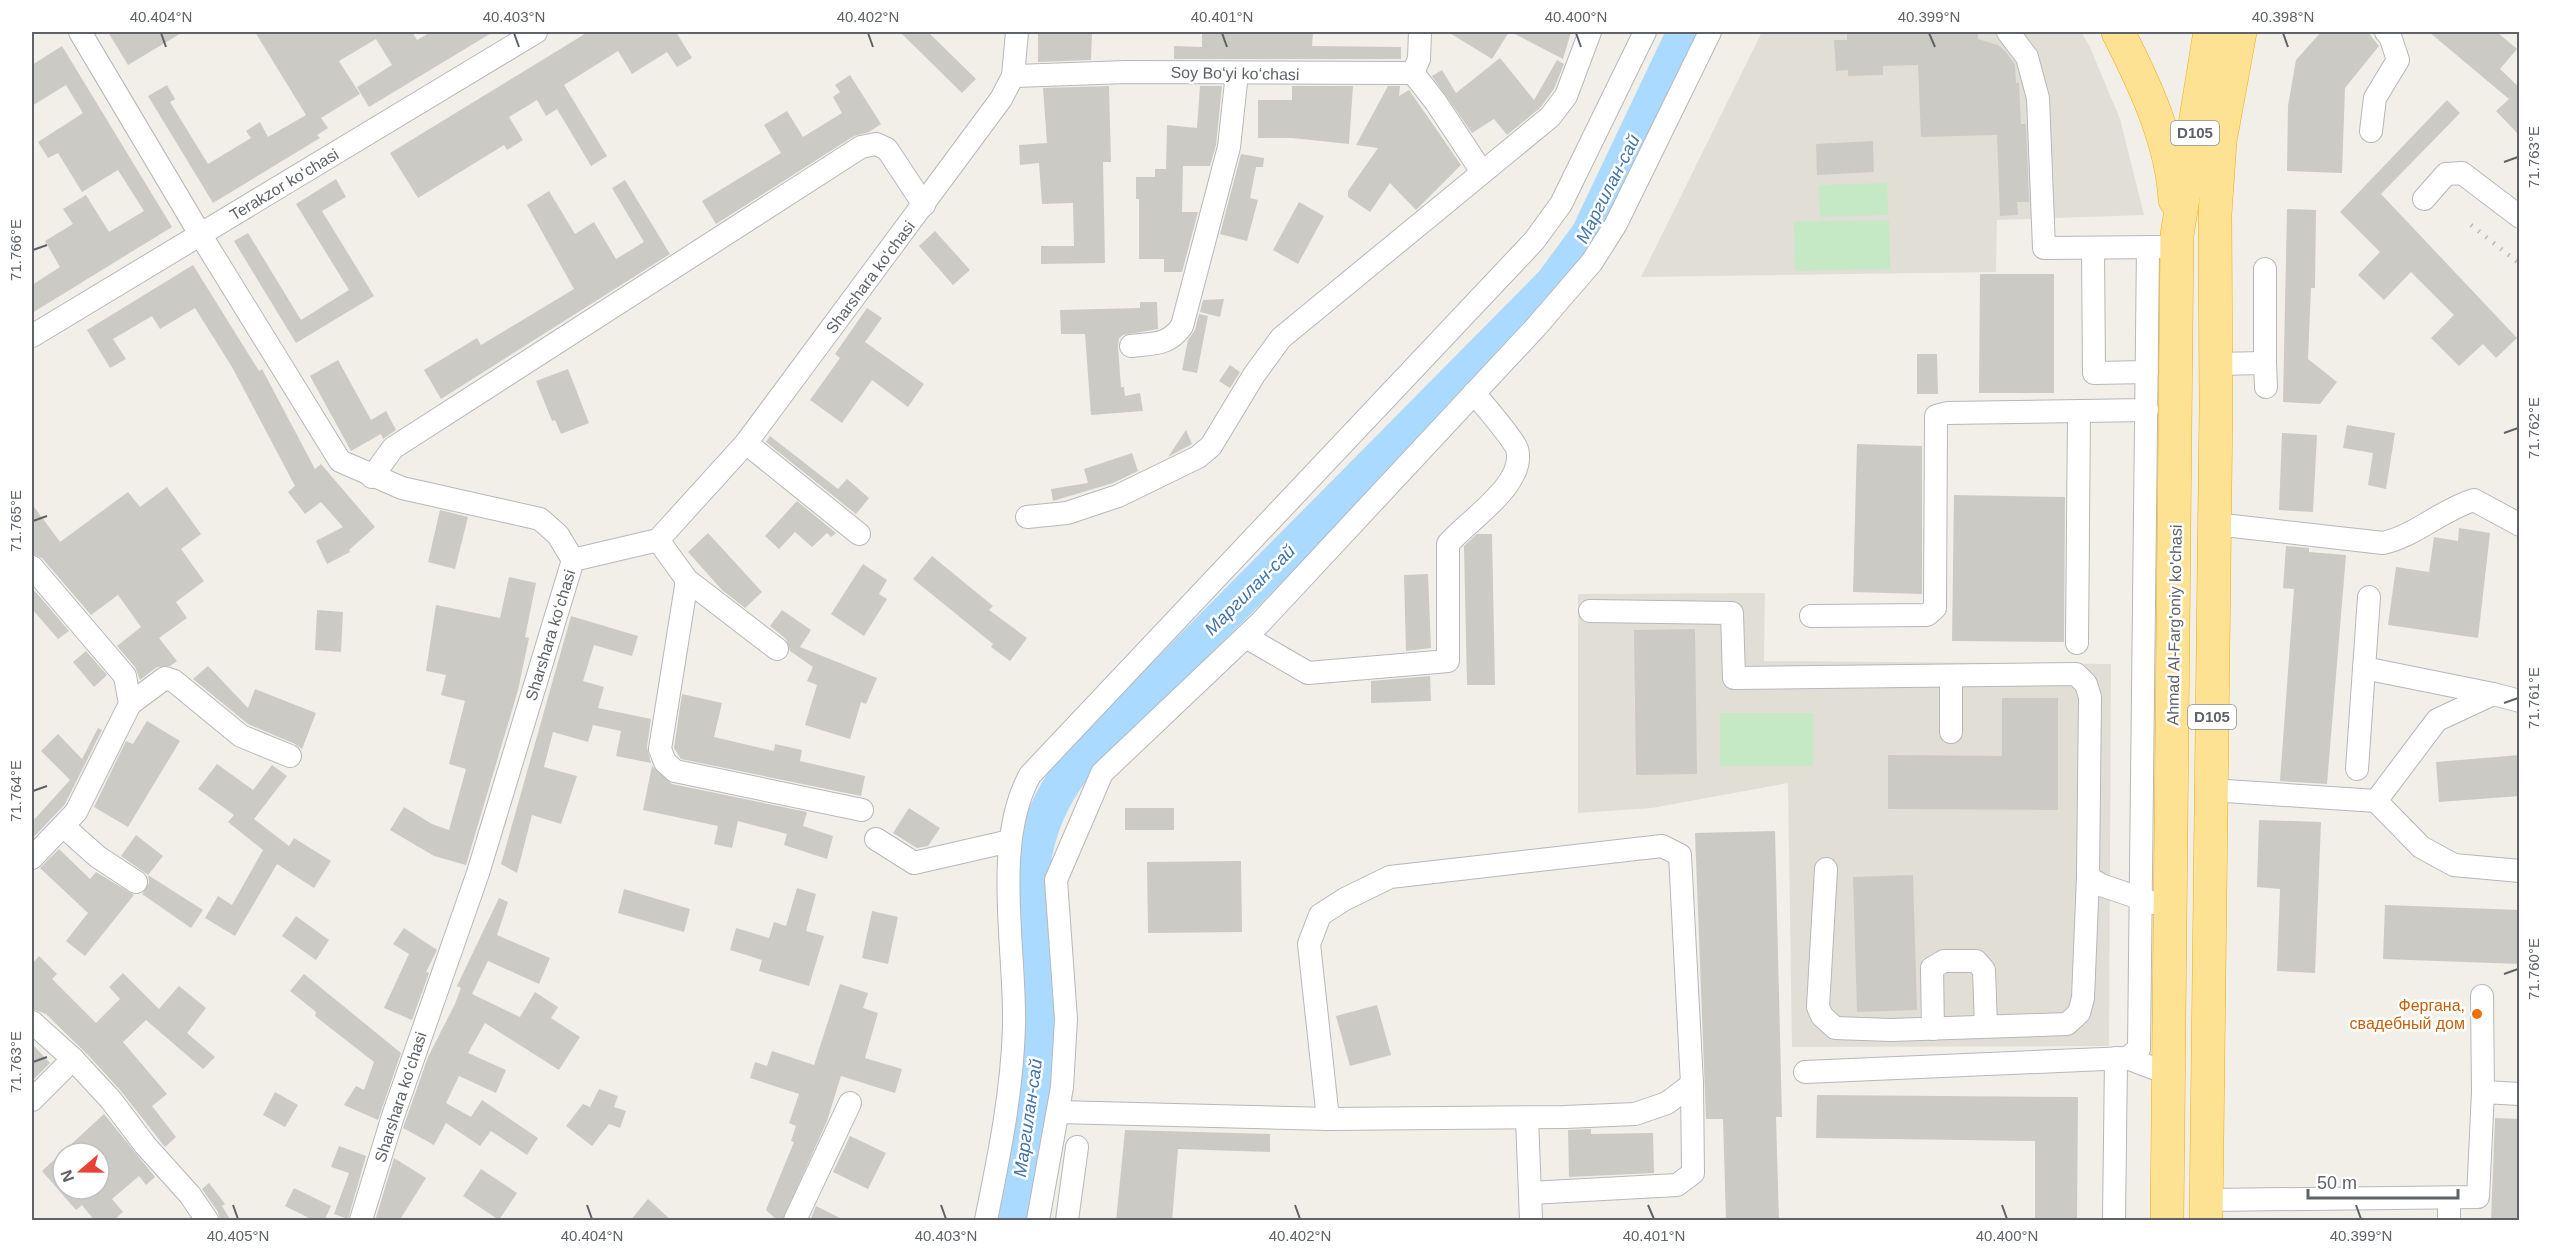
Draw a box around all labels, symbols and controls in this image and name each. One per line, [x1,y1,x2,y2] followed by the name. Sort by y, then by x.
[130,8,192,25] text: 40.404°N
[483,8,545,25] text: 40.403°N
[837,8,899,25] text: 40.402°N
[1191,8,1253,25] text: 40.401°N
[1545,8,1607,25] text: 40.400°N
[1898,8,1960,25] text: 40.399°N
[2252,8,2314,25] text: 40.398°N
[1170,64,1300,83] street label: Soy Boʻyi koʻchasi
[2171,121,2219,145] road number: D105
[2525,126,2542,188] text: 71.763°E
[1572,131,1644,247] water label: Маргилан-сай
[227,145,342,224] street label: Terakzor koʻchasi
[823,218,918,337] street label: Sharshara koʻchasi
[7,219,24,281] text: 71.766°E
[2525,397,2542,459] text: 71.762°E
[7,490,24,552] text: 71.765°E
[2164,524,2185,726] street label: Ahmad Al-Farg'oniy ko'chasi
[1201,541,1299,639] water label: Маргилан-сай
[522,568,578,703] street label: Sharshara koʻchasi
[2525,667,2542,729] text: 71.761°E
[2188,705,2236,729] road number: D105
[7,760,24,822] text: 71.764°E
[2525,938,2542,1000] text: 71.760°E
[2350,997,2465,1032] place label: Фергана, свадебный дом
[2470,1007,2484,1021] marker: Фергана, свадебный дом
[371,1030,430,1164] street label: Sharshara koʻchasi
[7,1031,24,1093] text: 71.763°E
[1010,1058,1046,1178] water label: Маргилан-сай
[51,1141,111,1201] north arrow
[2308,1162,2458,1200] scale bar
[57,1168,77,1184] text: N
[2317,1173,2357,1193] text: 50 m
[207,1227,269,1244] text: 40.405°N
[561,1227,623,1244] text: 40.404°N
[915,1227,977,1244] text: 40.403°N
[1269,1227,1331,1244] text: 40.402°N
[1623,1227,1685,1244] text: 40.401°N
[1976,1227,2038,1244] text: 40.400°N
[2330,1227,2392,1244] text: 40.399°N

